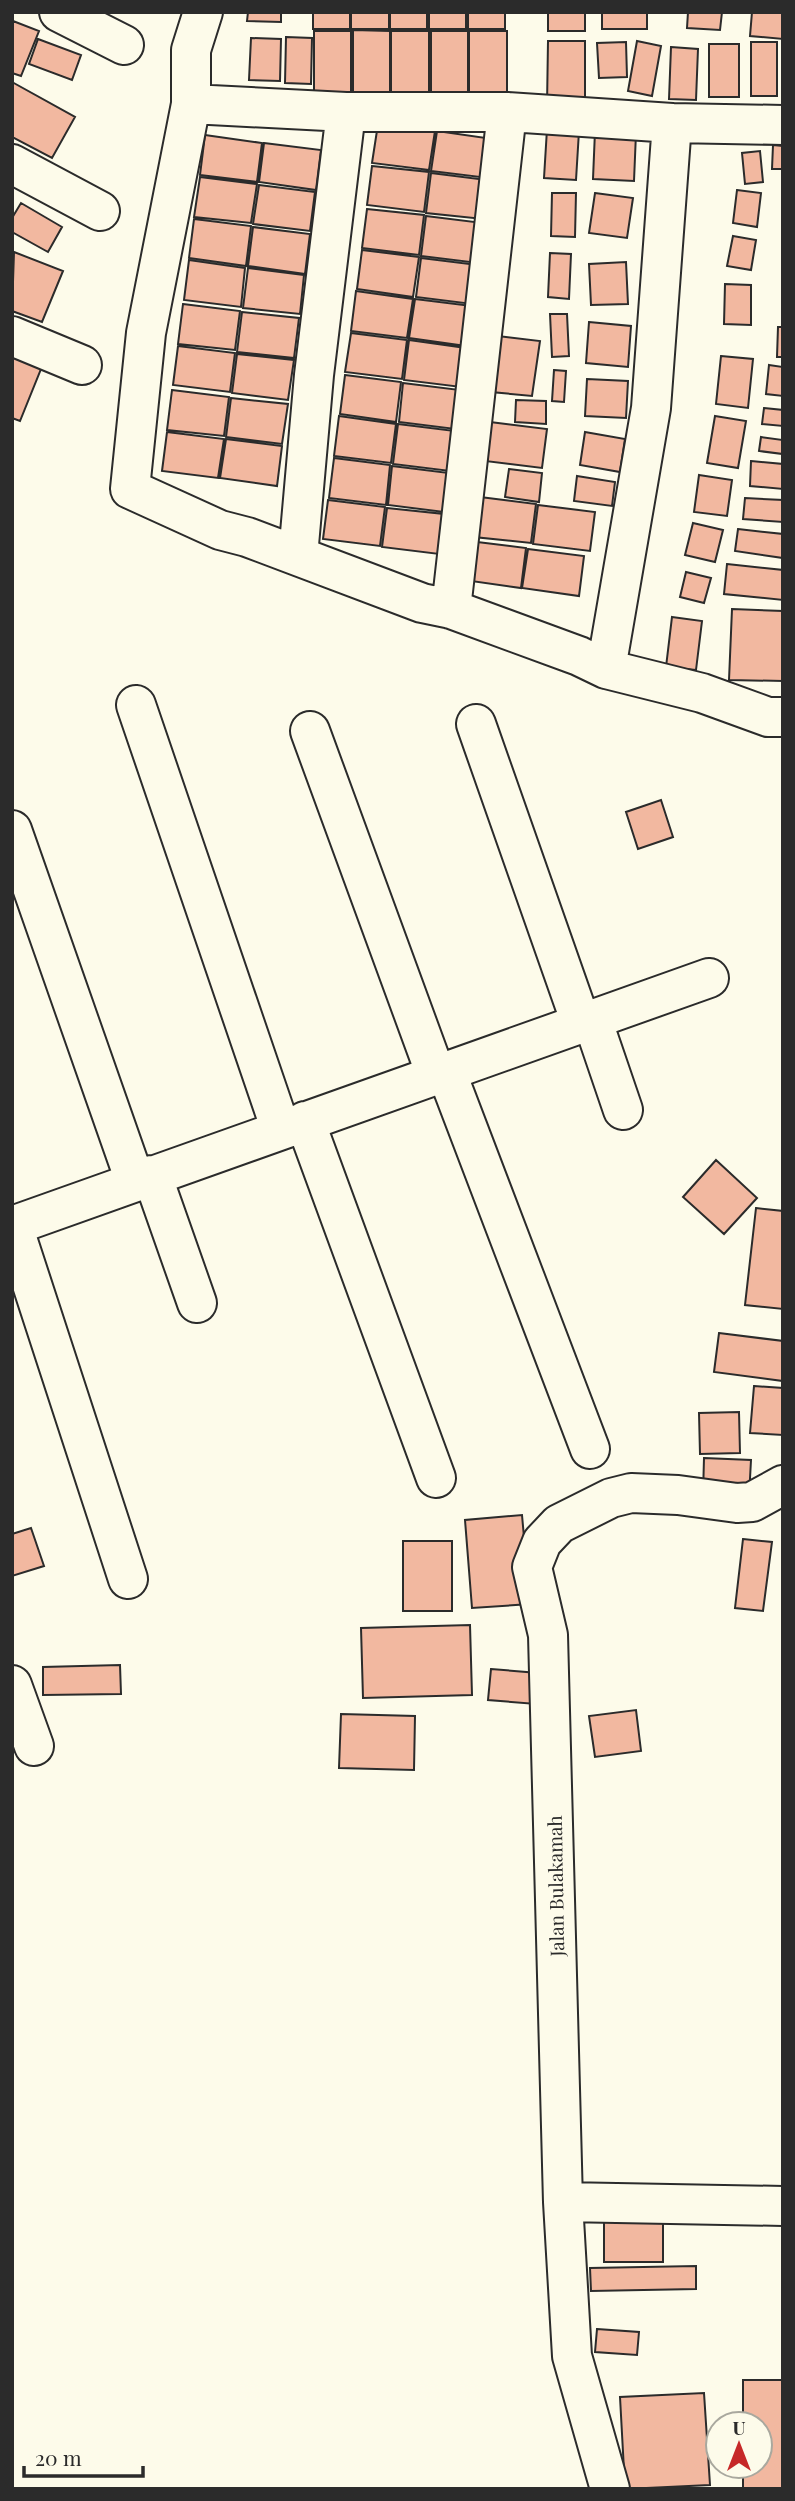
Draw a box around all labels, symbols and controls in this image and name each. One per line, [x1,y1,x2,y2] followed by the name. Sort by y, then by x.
[541,1815,569,1958] street label: Jalan Bulakamah
[704,2410,774,2480] north arrow
[732,2414,746,2440] text: U
[24,2434,144,2478] scale bar
[35,2443,82,2471] text: 20 m

